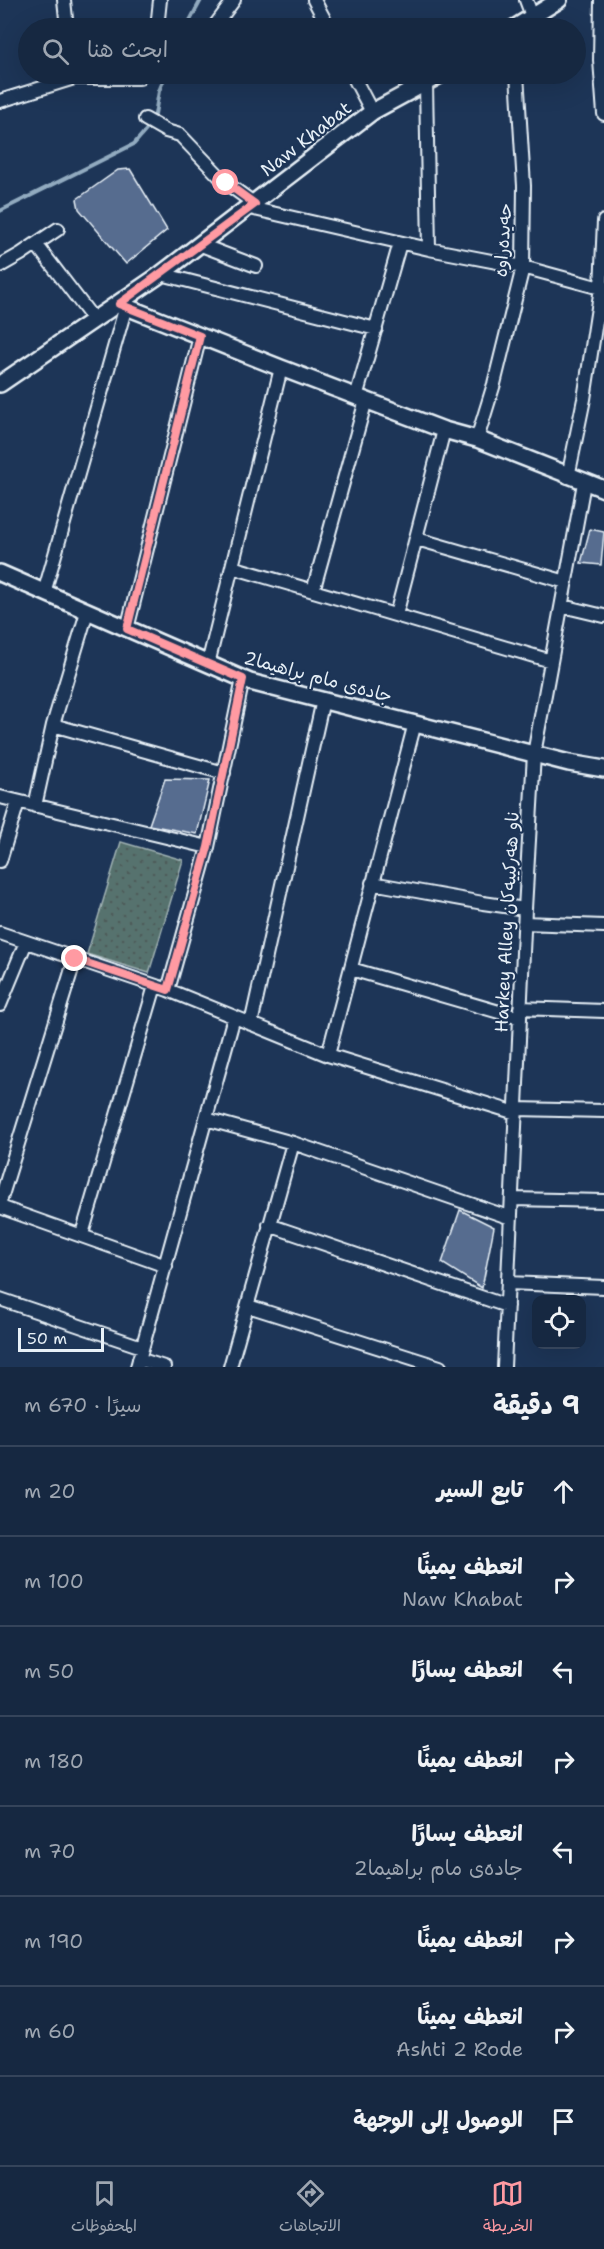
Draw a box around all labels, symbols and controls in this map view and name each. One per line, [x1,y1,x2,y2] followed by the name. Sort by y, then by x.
[18,18,586,84] search box
[39,35,72,68] icon: search
[87,35,168,64] text: ابحث هنا
[256,96,356,182] street label: Naw Khabat
[212,169,238,195] route start
[488,202,518,278] street label: حەیدەراوە
[241,646,395,710] street label: جادەی مام براهیما2
[489,811,525,1033] street label: Harkey Alley ناو هەركييەكان
[61,945,87,971] route end
[532,1295,586,1349] map controls
[532,1295,586,1349] button: locate
[18,1325,104,1352] scale bar
[27,1328,67,1349] text: 50 m
[493,1387,580,1422] text: 9 دقيقة
[24,1392,141,1418] text: سيرًا · 670 m
[437,1475,523,1504] text: تابع السير
[547,1475,580,1508] icon: ahead
[24,1478,75,1504] text: 20 m
[417,1552,523,1581] text: انعطف يمينًا
[547,1565,580,1598] icon: right
[24,1568,84,1594] text: 100 m
[402,1586,523,1612] text: Naw Khabat
[411,1655,523,1684] text: انعطف يسارًا
[547,1655,580,1688] icon: left
[24,1658,74,1684] text: 50 m
[417,1745,523,1774] text: انعطف يمينًا
[547,1745,580,1778] icon: right
[24,1748,84,1774] text: 180 m
[411,1819,523,1848] text: انعطف يسارًا
[547,1835,580,1868] icon: left
[24,1838,76,1864] text: 70 m
[354,1855,523,1881] text: جادەی مام براهیما2
[417,1925,523,1954] text: انعطف يمينًا
[547,1925,580,1958] icon: right
[24,1928,83,1954] text: 190 m
[417,2002,523,2031] text: انعطف يمينًا
[547,2015,580,2048] icon: right
[24,2018,76,2044] text: 60 m
[396,2036,523,2062] text: Ashti 2 Rode
[353,2105,523,2134] text: الوصول إلى الوجهة
[547,2105,580,2138] icon: arrive
[71,2177,137,2240] tab: المحفوظات
[279,2177,341,2240] tab: الاتجاهات
[483,2177,533,2240] tab: الخريطة

